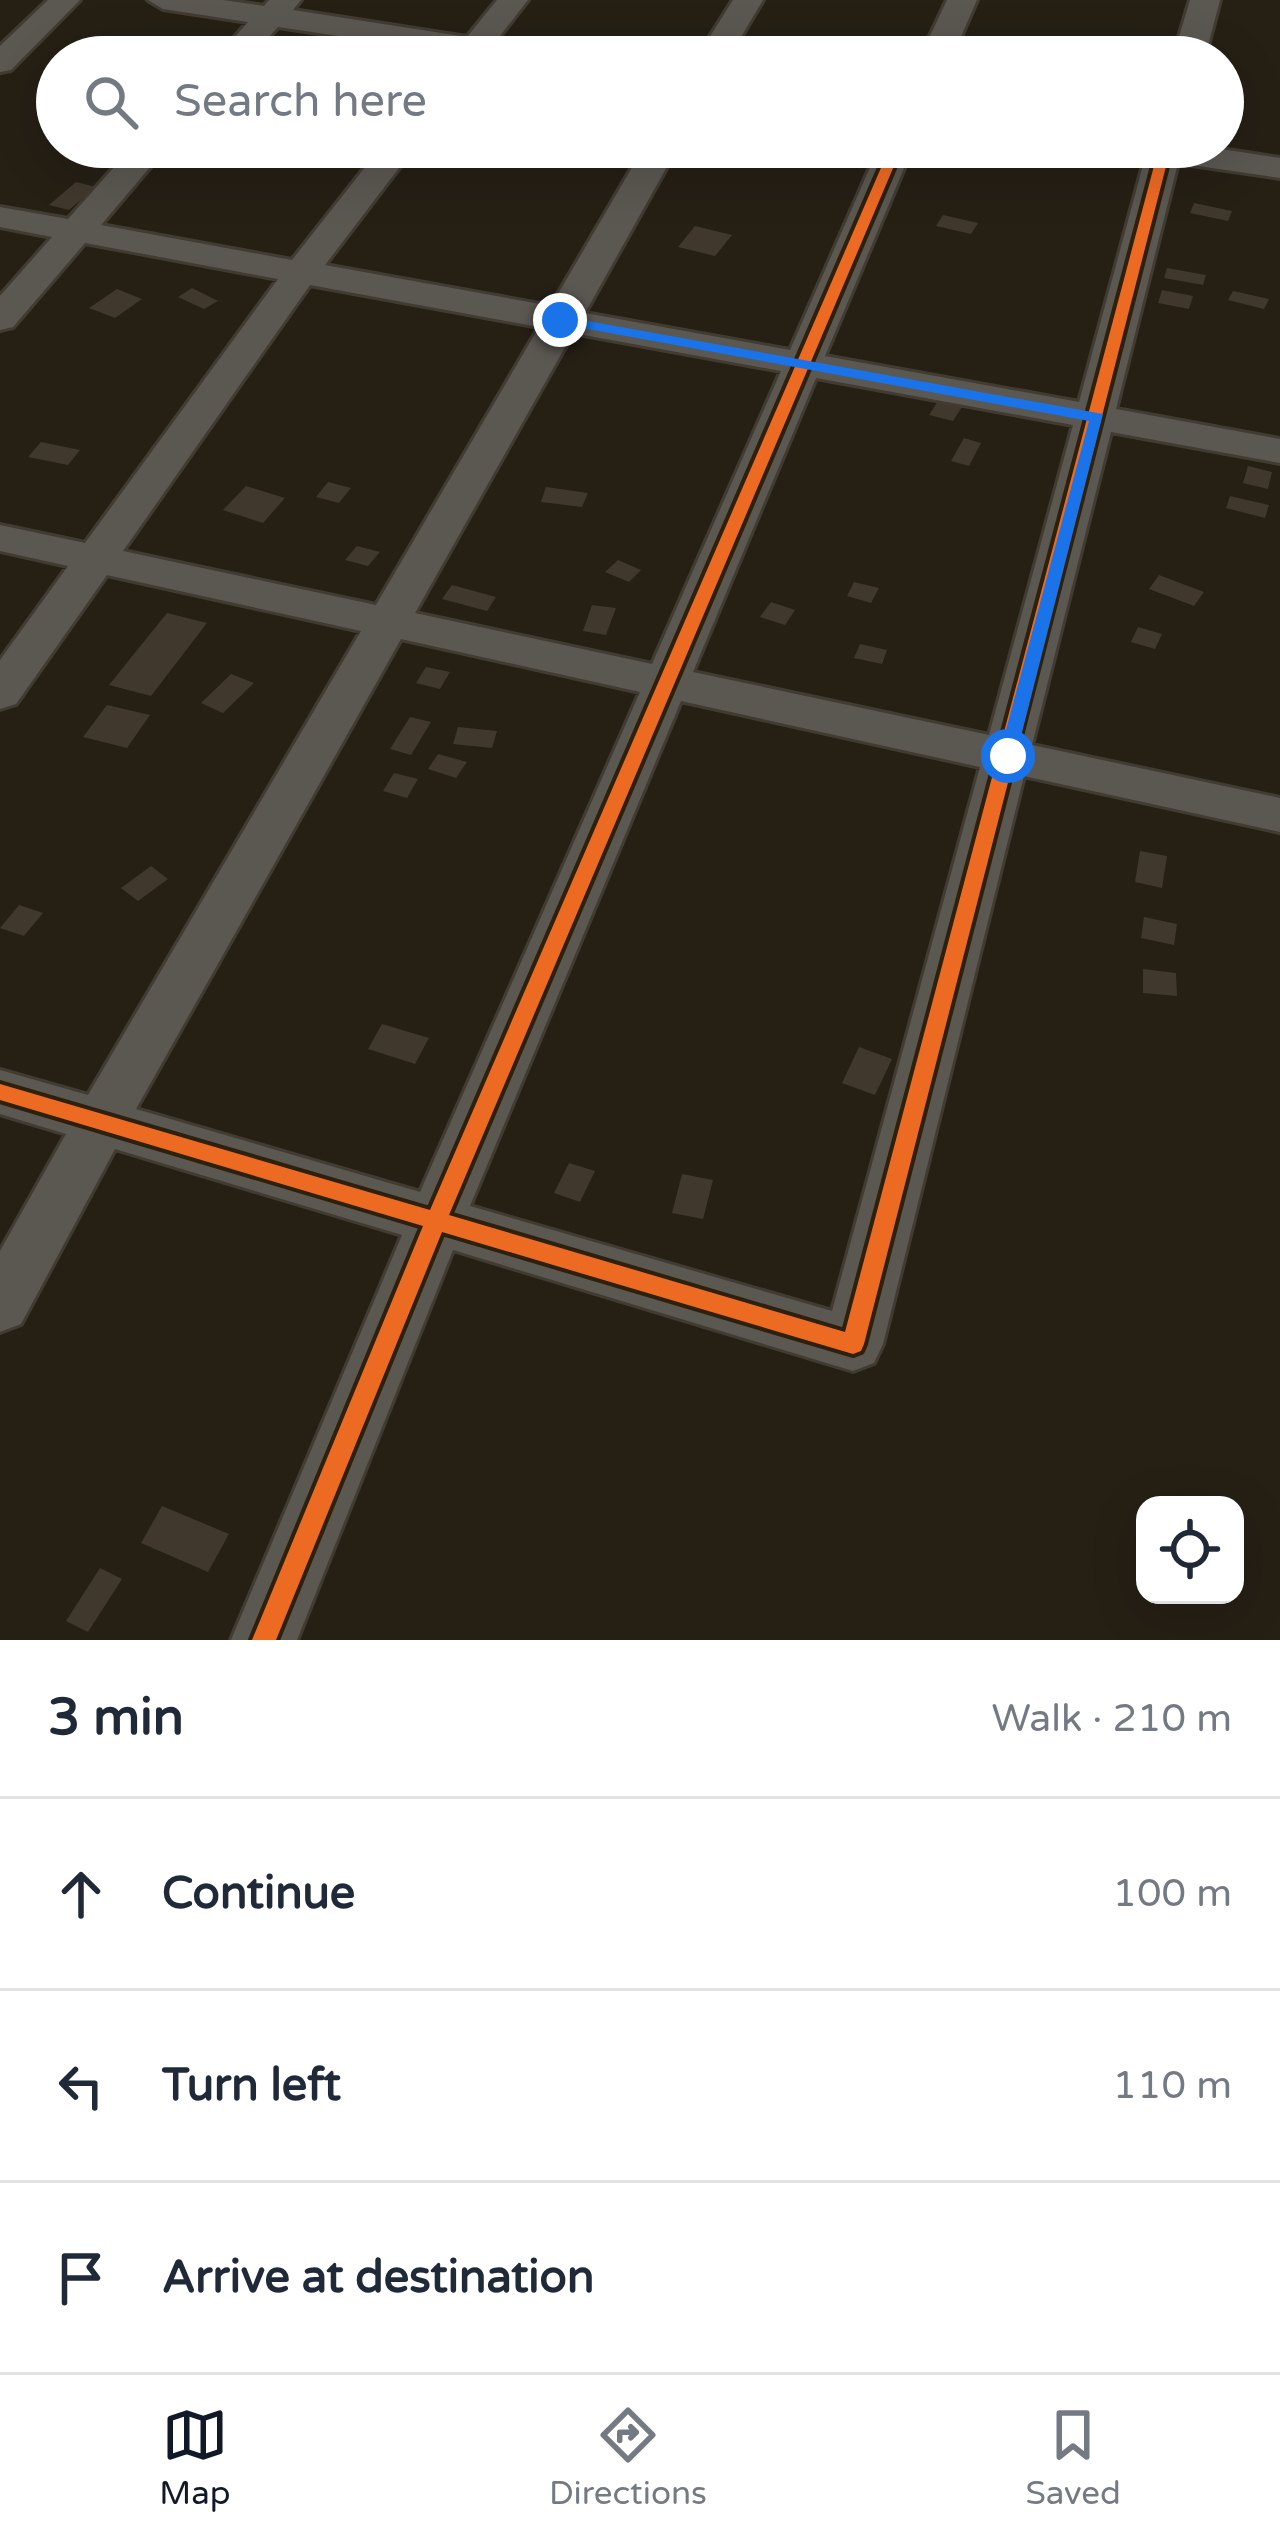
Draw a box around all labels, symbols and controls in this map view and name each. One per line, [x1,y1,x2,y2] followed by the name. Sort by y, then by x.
[36,36,1244,168] search box
[78,69,144,135] icon: search
[174,75,427,129] text: Search here
[533,293,587,347] route end
[981,729,1035,783] route start
[1136,1496,1244,1604] map controls
[1136,1496,1244,1604] button: locate
[48,1687,184,1749] text: 3 min
[991,1695,1232,1742] text: Walk · 210 m
[48,1861,114,1927] icon: ahead
[162,1867,355,1921] text: Continue
[1113,1870,1232,1917] text: 100 m
[48,2053,114,2119] icon: left
[162,2059,341,2113] text: Turn left
[1113,2062,1232,2109] text: 110 m
[48,2245,114,2311] icon: arrive
[162,2251,594,2305] text: Arrive at destination
[159,2402,231,2513] tab: Map
[549,2402,707,2513] tab: Directions
[1025,2402,1121,2513] tab: Saved

